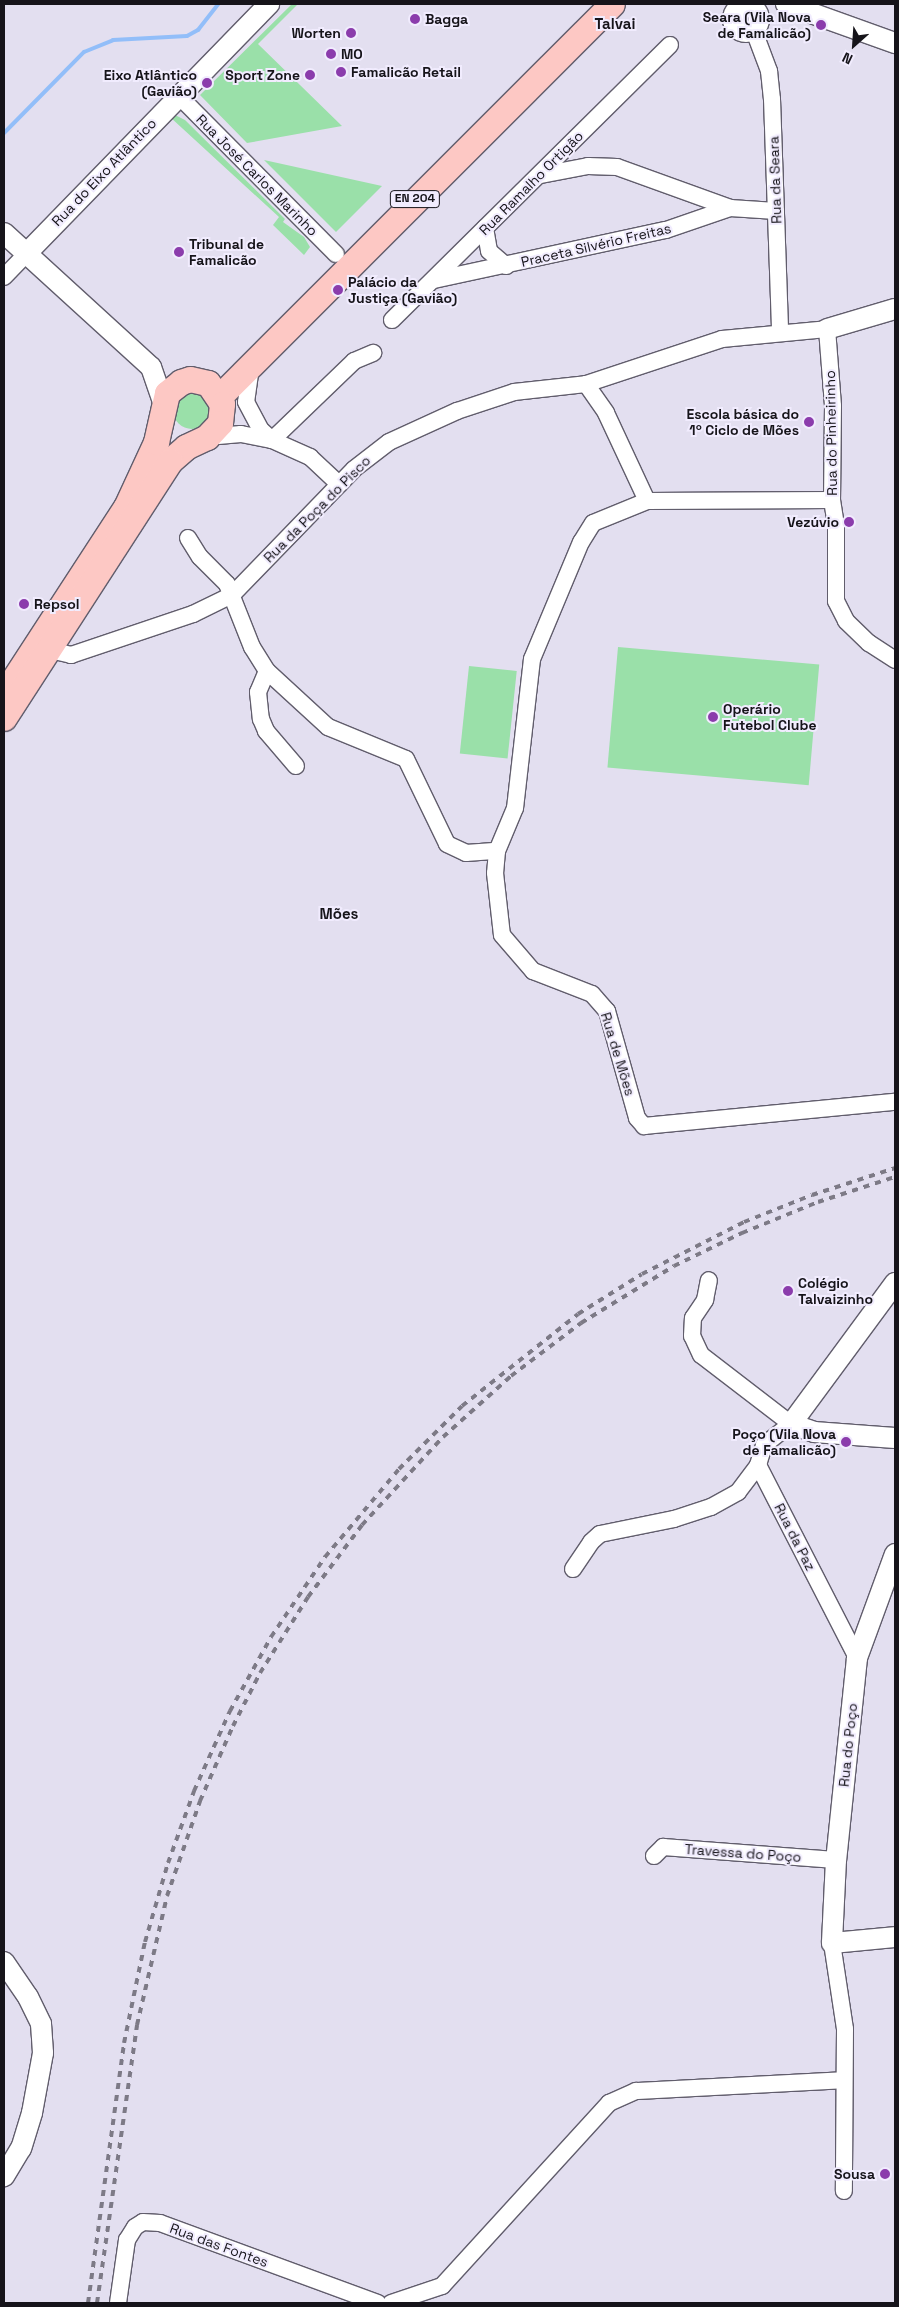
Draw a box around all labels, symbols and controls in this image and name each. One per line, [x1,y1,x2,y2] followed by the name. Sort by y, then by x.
[703,9,811,41] place label: Seara (Vila Nova de Famalicão)
[425,11,468,27] place label: Bagga
[409,13,421,25] marker: Bagga
[595,15,635,33] district label: Talvai
[815,19,827,31] marker: Seara (Vila Nova de Famalicão)
[829,20,879,70] north arrow
[292,25,341,41] place label: Worten
[345,27,357,39] marker: Worten
[341,46,363,62] place label: MO
[325,48,337,60] marker: MO
[839,48,856,69] text: N
[351,64,461,80] place label: Famalicão Retail
[335,66,347,78] marker: Famalicão Retail
[104,67,197,100] place label: Eixo Atlântico (Gavião)
[225,67,300,83] place label: Sport Zone
[304,69,316,81] marker: Sport Zone
[201,77,213,89] marker: Eixo Atlântico (Gavião)
[193,111,321,239] street label: Rua José Carlos Marinho
[48,115,160,229] street label: Rua do Eixo Atlântico
[475,127,587,239] street label: Rua Ramalho Ortigão
[765,136,785,224] street label: Rua da Seara
[389,190,441,208] road number: EN 204
[519,220,673,270] street label: Praceta Silvério Freitas
[189,236,264,268] place label: Tribunal de Famalicão
[173,246,185,258] marker: Tribunal de Famalicão
[348,274,457,306] place label: Palácio da Justiça (Gavião)
[332,284,344,296] marker: Palácio da Justiça (Gavião)
[822,370,840,496] street label: Rua do Pinheirinho
[686,406,799,438] place label: Escola básica do 1º Ciclo de Mões
[803,416,815,428] marker: Escola básica do 1º Ciclo de Mões
[260,452,374,566] street label: Rua da Poça do Pisco
[787,514,839,530] place label: Vezúvio
[843,516,855,528] marker: Vezúvio
[34,596,79,612] place label: Repsol
[18,598,30,610] marker: Repsol
[723,701,816,734] place label: Operário Futebol Clube
[707,711,719,723] marker: Operário Futebol Clube
[320,905,358,923] district label: Mões
[597,1010,639,1098] street label: Rua de Mões
[798,1275,873,1308] place label: Colégio Talvaizinho
[782,1285,794,1297] marker: Colégio Talvaizinho
[732,1426,836,1458] place label: Poço (Vila Nova de Famalicão)
[840,1436,852,1448] marker: Poço (Vila Nova de Famalicão)
[771,1501,819,1573] street label: Rua da Paz
[835,1702,861,1788] street label: Rua do Poço
[684,1841,802,1865] street label: Travessa do Poço
[834,2166,875,2182] place label: Sousa
[879,2168,891,2180] marker: Sousa
[168,2219,270,2271] street label: Rua das Fontes

